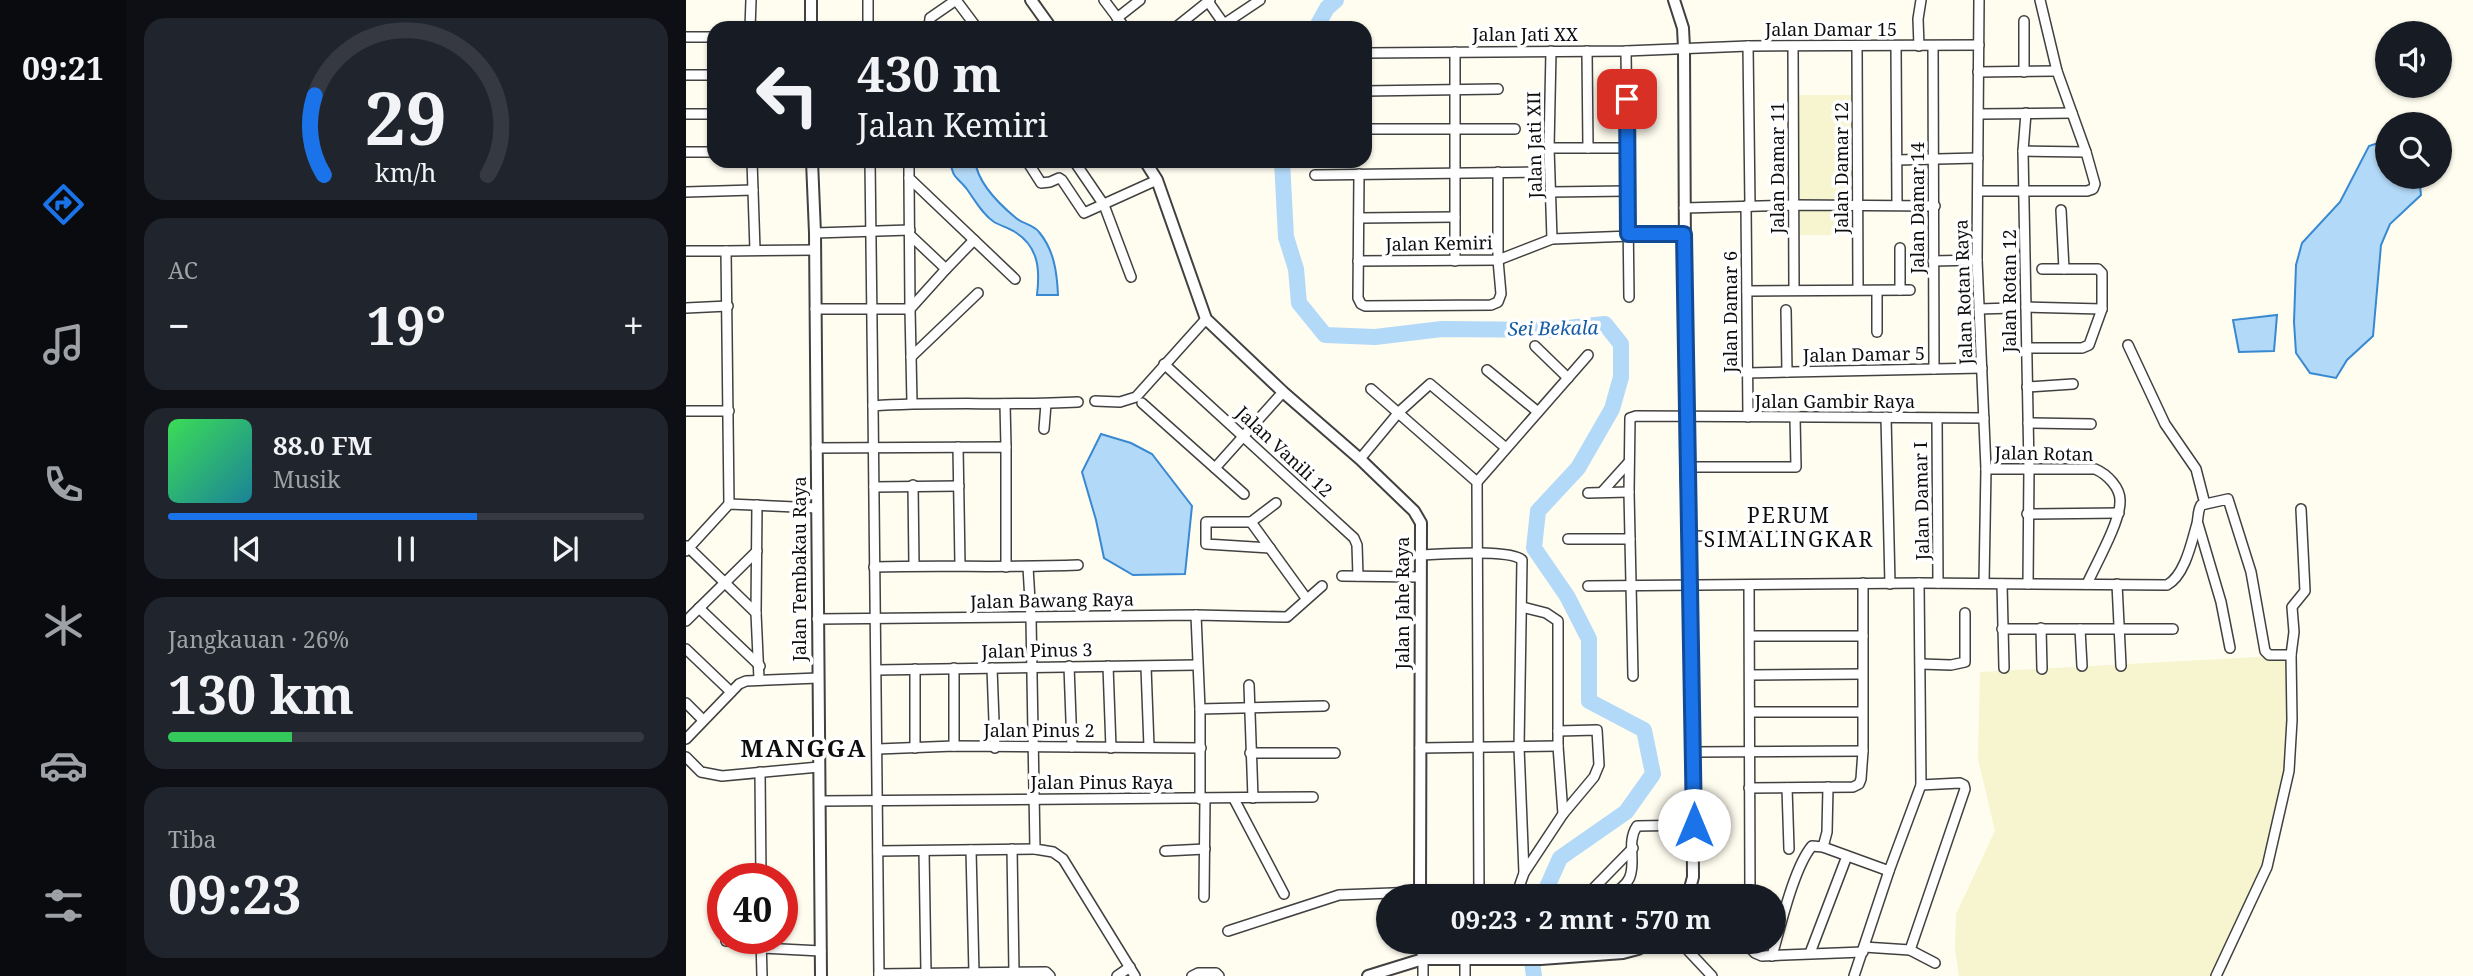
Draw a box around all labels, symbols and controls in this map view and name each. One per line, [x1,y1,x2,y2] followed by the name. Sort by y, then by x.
[1764,17,1897,41] street label: Jalan Damar 15
[2375,21,2452,189] map controls
[2375,21,2452,98] button: sound
[1471,22,1578,46] street label: Jalan Jati XX
[857,40,1001,106] text: 430 m
[22,46,104,89] text: 09:21
[742,49,833,140] icon: left
[365,67,447,166] text: 29
[1597,69,1657,129] pin
[1608,80,1646,118] icon: arrive
[1521,91,1547,200] street label: Jalan Jati XII
[1765,102,1789,235] street label: Jalan Damar 11
[1829,102,1853,235] street label: Jalan Damar 12
[857,103,1048,146] text: Jalan Kemiri
[2375,112,2452,189] button: search
[1905,142,1929,275] street label: Jalan Damar 14
[375,155,437,189] text: km/h
[39,180,88,229] icon: directions
[1948,219,1978,366] street label: Jalan Rotan Raya
[1997,229,2021,354] street label: Jalan Rotan 12
[1384,230,1493,256] street label: Jalan Kemiri
[1718,251,1742,374] street label: Jalan Damar 6
[168,254,198,286] text: AC
[367,289,446,360] text: 19°
[168,299,190,351] text: −
[623,299,644,351] text: +
[1507,314,1599,342] water label: Sei Bekala
[39,320,88,369] icon: music
[1802,341,1925,367] street label: Jalan Damar 5
[1754,389,1915,413] street label: Jalan Gambir Raya
[1231,400,1338,502] street label: Jalan Vanili 12
[273,427,372,463] text: 88.0 FM
[1993,440,2094,466] street label: Jalan Rotan
[1908,441,1934,562] street label: Jalan Damar I
[39,460,88,509] icon: phone
[273,463,340,495] text: Musik
[787,476,811,663] street label: Jalan Tembakau Raya
[1704,501,1874,553] district label: PERUM SIMALINGKAR
[228,530,266,568] icon: previous
[387,530,425,568] icon: pause
[546,530,584,568] icon: next
[1390,537,1414,670] street label: Jalan Jahe Raya
[969,587,1134,613] street label: Jalan Bawang Raya
[39,601,88,650] icon: climate
[168,623,349,655] text: Jangkauan · 26%
[980,637,1093,663] street label: Jalan Pinus 3
[168,658,354,729] text: 130 km
[982,718,1095,742] street label: Jalan Pinus 2
[741,731,867,764] district label: MANGGA
[39,741,88,790] icon: car
[1030,770,1173,794] street label: Jalan Pinus Raya
[1657,788,1731,862] position arrow
[168,823,217,855] text: Tiba
[168,858,301,929] text: 09:23
[707,863,798,954] speed limit sign: 40
[39,881,88,930] icon: filters
[1451,901,1711,937] text: 09:23 · 2 mnt · 570 m

